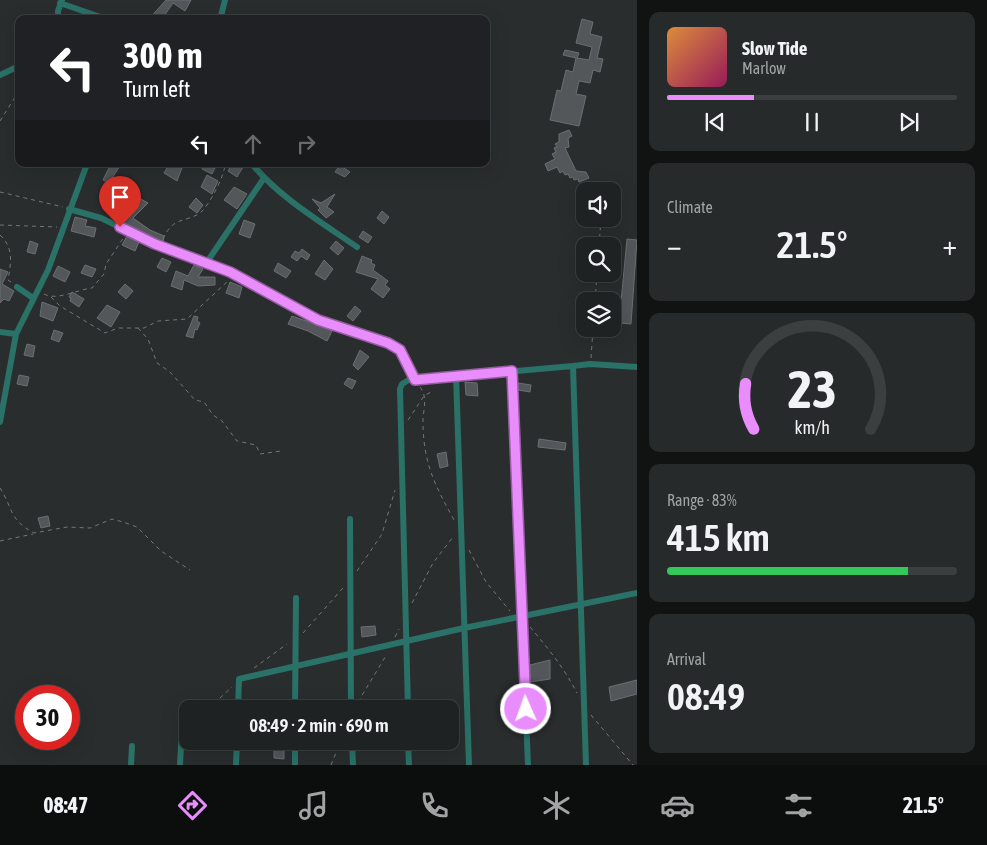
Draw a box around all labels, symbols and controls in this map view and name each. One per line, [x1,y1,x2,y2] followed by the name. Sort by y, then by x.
[40,35,105,100] icon: left
[123,35,202,75] text: 300 m
[742,37,807,59] text: Slow Tide
[742,59,786,77] text: Marlow
[123,76,190,102] text: Turn left
[701,108,729,136] icon: previous
[798,108,826,136] icon: pause
[895,108,923,136] icon: next
[186,130,214,158] icon: left
[239,130,267,158] icon: ahead
[292,130,320,158] icon: right
[99,176,141,227] pin
[576,182,621,337] map controls
[576,182,621,227] button: sound
[106,183,134,211] icon: arrive
[667,198,713,216] text: Climate
[777,223,847,266] text: 21.5°
[667,229,682,261] text: −
[942,229,957,261] text: +
[576,237,621,282] button: search
[576,292,621,337] button: layers
[788,359,836,419] text: 23
[794,417,830,438] text: km/h
[667,491,737,509] text: Range · 83%
[667,516,770,559] text: 415 km
[667,650,706,668] text: Arrival
[667,675,745,718] text: 08:49
[499,682,551,734] position arrow
[15,685,80,750] speed limit sign: 30
[249,714,389,736] text: 08:49 · 2 min · 690 m
[175,788,210,823] icon: directions
[296,788,331,823] icon: music
[417,788,452,823] icon: phone
[539,788,574,823] icon: climate
[660,788,695,823] icon: car
[781,788,816,823] icon: filters
[43,792,88,818] text: 08:47
[903,792,944,818] text: 21.5°

